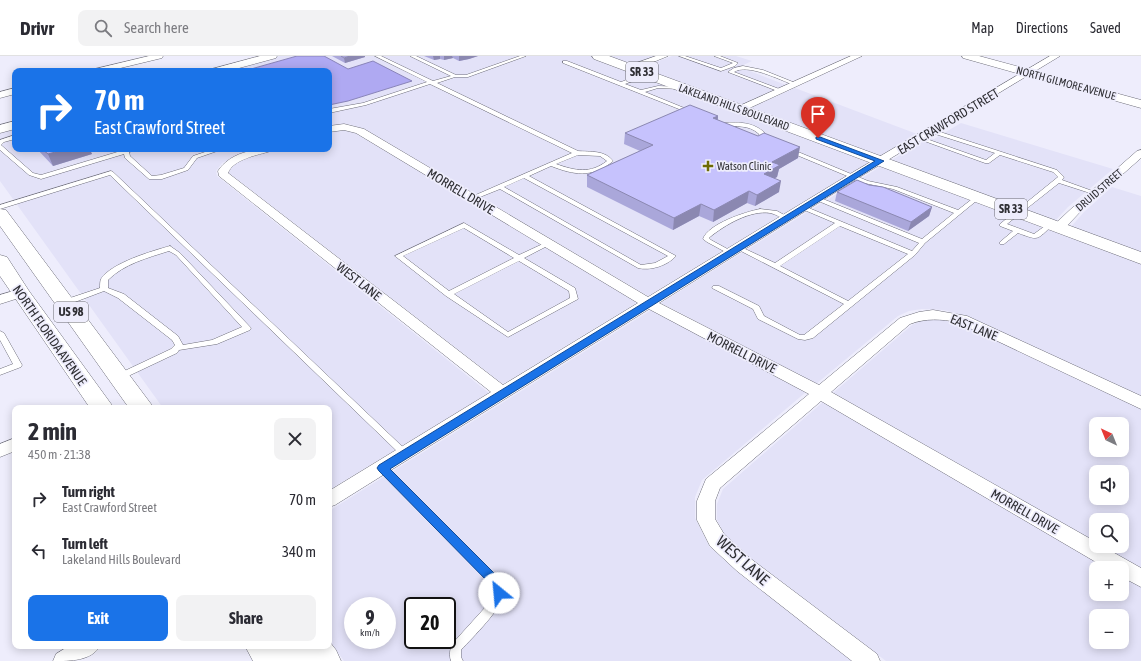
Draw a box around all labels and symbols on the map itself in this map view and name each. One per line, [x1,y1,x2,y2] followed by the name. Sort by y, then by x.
[626,62,658,82] road number: SR 33
[1015,64,1117,102] street label: NORTH GILMORE AVENUE
[677,81,791,133] street label: LAKELAND HILLS BOULEVARD
[895,85,1002,158] street label: EAST CRAWFORD STREET
[801,97,835,138] pin
[702,160,714,172] marker: Watson Clinic
[717,160,772,172] place label: Watson Clinic
[424,166,497,218] street label: MORRELL DRIVE
[1073,166,1125,213] street label: DRUID STREET
[995,199,1027,219] road number: SR 33
[333,259,384,304] street label: WEST LANE
[9,282,90,389] street label: NORTH FLORIDA AVENUE
[54,302,88,322] road number: US 98
[948,311,1000,344] street label: EAST LANE
[705,329,779,377] street label: MORRELL DRIVE
[1089,417,1129,457] north arrow
[988,486,1062,537] street label: MORRELL DRIVE
[713,532,773,588] street label: WEST LANE
[478,572,520,614] position arrow
[404,597,456,649] speed limit sign: 20

